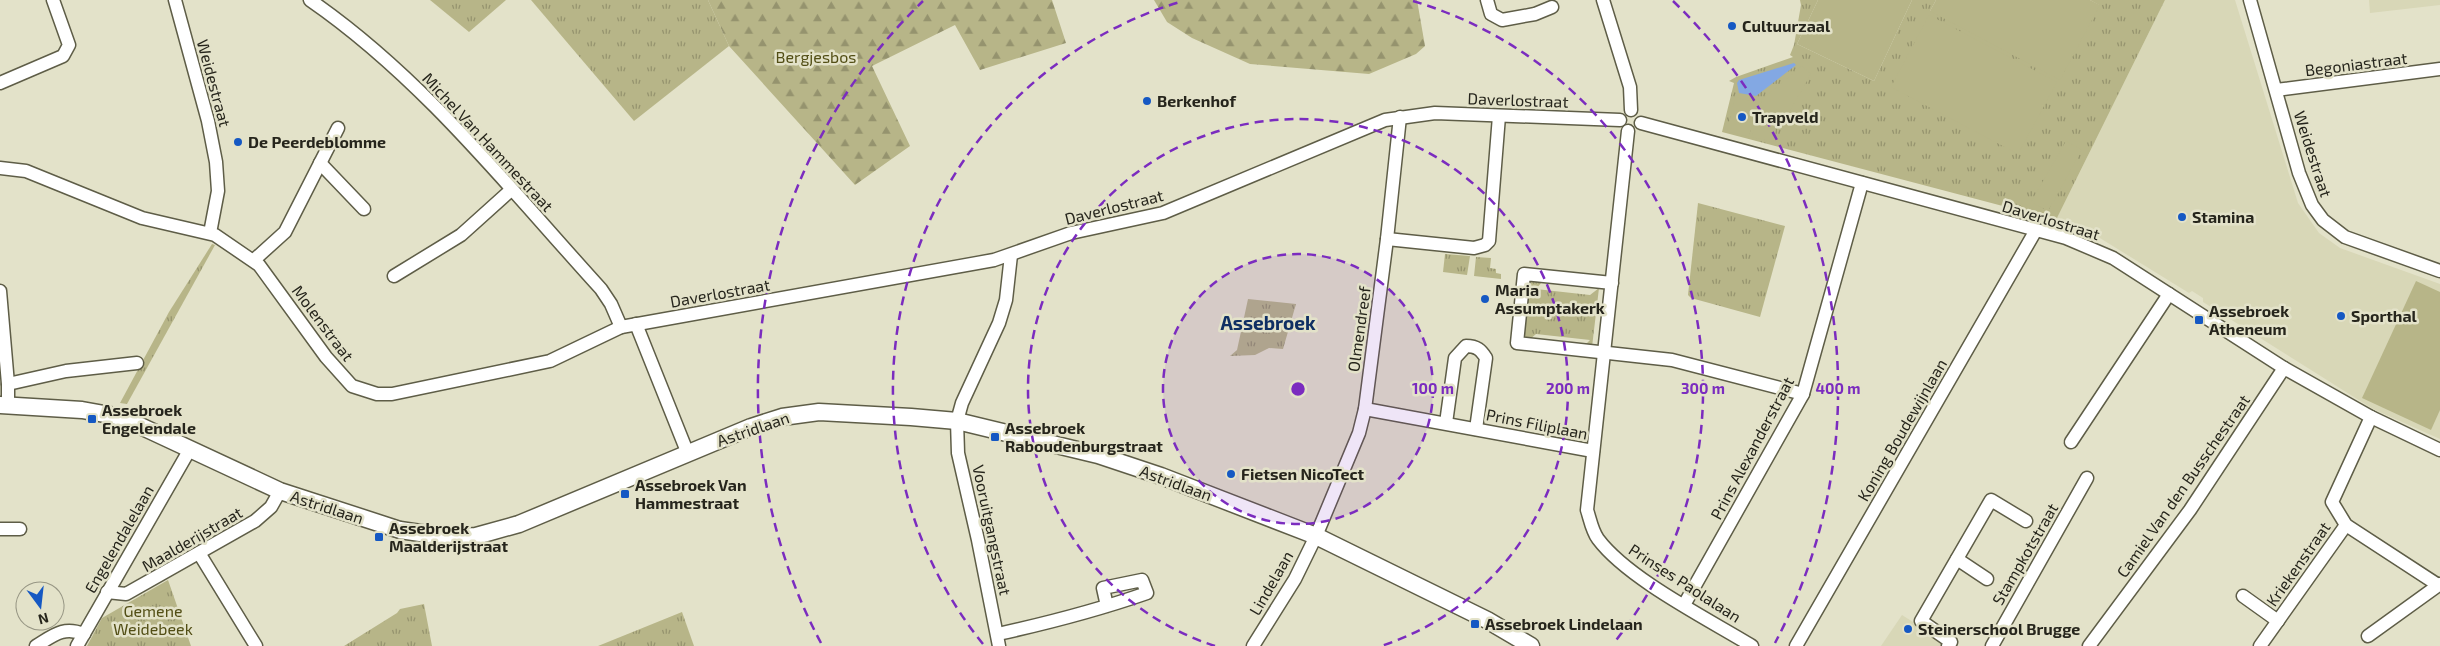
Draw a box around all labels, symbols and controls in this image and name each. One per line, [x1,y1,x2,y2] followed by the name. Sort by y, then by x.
[1742,16,1831,35] place label: Cultuurzaal
[1726,20,1738,32] marker: Cultuurzaal
[194,37,235,129] street label: Weidestraat
[776,47,856,67] park label: Bergjesbos
[2304,48,2408,79] street label: Begoniastraat
[419,68,558,215] street label: Michel Van Hammestraat
[1467,88,1569,111] street label: Daverlostraat
[1157,91,1236,110] place label: Berkenhof
[1141,95,1153,107] marker: Berkenhof
[1752,107,1819,126] place label: Trapveld
[2291,108,2336,199] street label: Weidestraat
[1736,111,1748,123] marker: Trapveld
[248,132,386,151] place label: De Peerdeblomme
[232,136,244,148] marker: De Peerdeblomme
[1063,185,1165,228] street label: Daverlostraat
[2000,196,2102,243] street label: Daverlostraat
[2192,207,2254,226] place label: Stamina
[2176,211,2188,223] marker: Stamina
[669,274,771,311] street label: Daverlostraat
[1495,280,1605,317] place label: Maria Assumptakerk
[289,281,358,364] street label: Molenstraat
[1343,284,1374,373] street label: Olmendreef
[1479,293,1491,305] marker: Maria Assumptakerk
[2209,301,2289,338] place label: Assebroek Atheneum
[2351,306,2418,325] place label: Sporthal
[2335,310,2347,322] marker: Sporthal
[1220,311,1316,334] district label: Assebroek
[2193,314,2205,326] marker: Assebroek Atheneum
[1853,355,1951,505] street label: Koning Boudewijnlaan
[1706,373,1797,522] street label: Prins Alexanderstraat
[1412,379,1454,397] text: 100 m
[1546,379,1590,397] text: 200 m
[1681,379,1725,397] text: 300 m
[1816,379,1860,397] text: 400 m
[1289,380,1307,398] centre of rings
[2112,391,2253,581] street label: Camiel Van den Busschestraat
[102,400,196,437] place label: Assebroek Engelendale
[1485,404,1589,443] street label: Prins Filiplaan
[714,407,792,450] street label: Astridlaan
[86,413,98,425] marker: Assebroek Engelendale
[1005,418,1163,455] place label: Assebroek Raboudenburgstraat
[989,431,1001,443] marker: Assebroek Raboudenburgstraat
[1138,461,1215,504] street label: Astridlaan
[969,463,1016,597] street label: Vooruitgangstraat
[1241,464,1365,483] place label: Fietsen NicoTect
[1225,468,1237,480] marker: Fietsen NicoTect
[635,475,747,512] place label: Assebroek Van Hammestraat
[80,481,157,596] street label: Engelendalelaan
[288,486,366,527] street label: Astridlaan
[619,488,631,500] marker: Assebroek Van Hammestraat
[1988,499,2061,608] street label: Stampkotstraat
[138,502,246,576] street label: Maalderijstraat
[389,518,508,555] place label: Assebroek Maalderijstraat
[2262,518,2334,610] street label: Kriekenstraat
[373,531,385,543] marker: Assebroek Maalderijstraat
[1626,539,1745,626] street label: Prinses Paolalaan
[1245,547,1297,618] street label: Lindelaan
[15,581,65,631] north arrow
[113,601,193,638] park label: Gemene Weidebeek
[36,610,51,629] text: N
[1485,614,1643,633] place label: Assebroek Lindelaan
[1469,618,1481,630] marker: Assebroek Lindelaan
[1918,619,2080,638] place label: Steinerschool Brugge
[1902,623,1914,635] marker: Steinerschool Brugge

